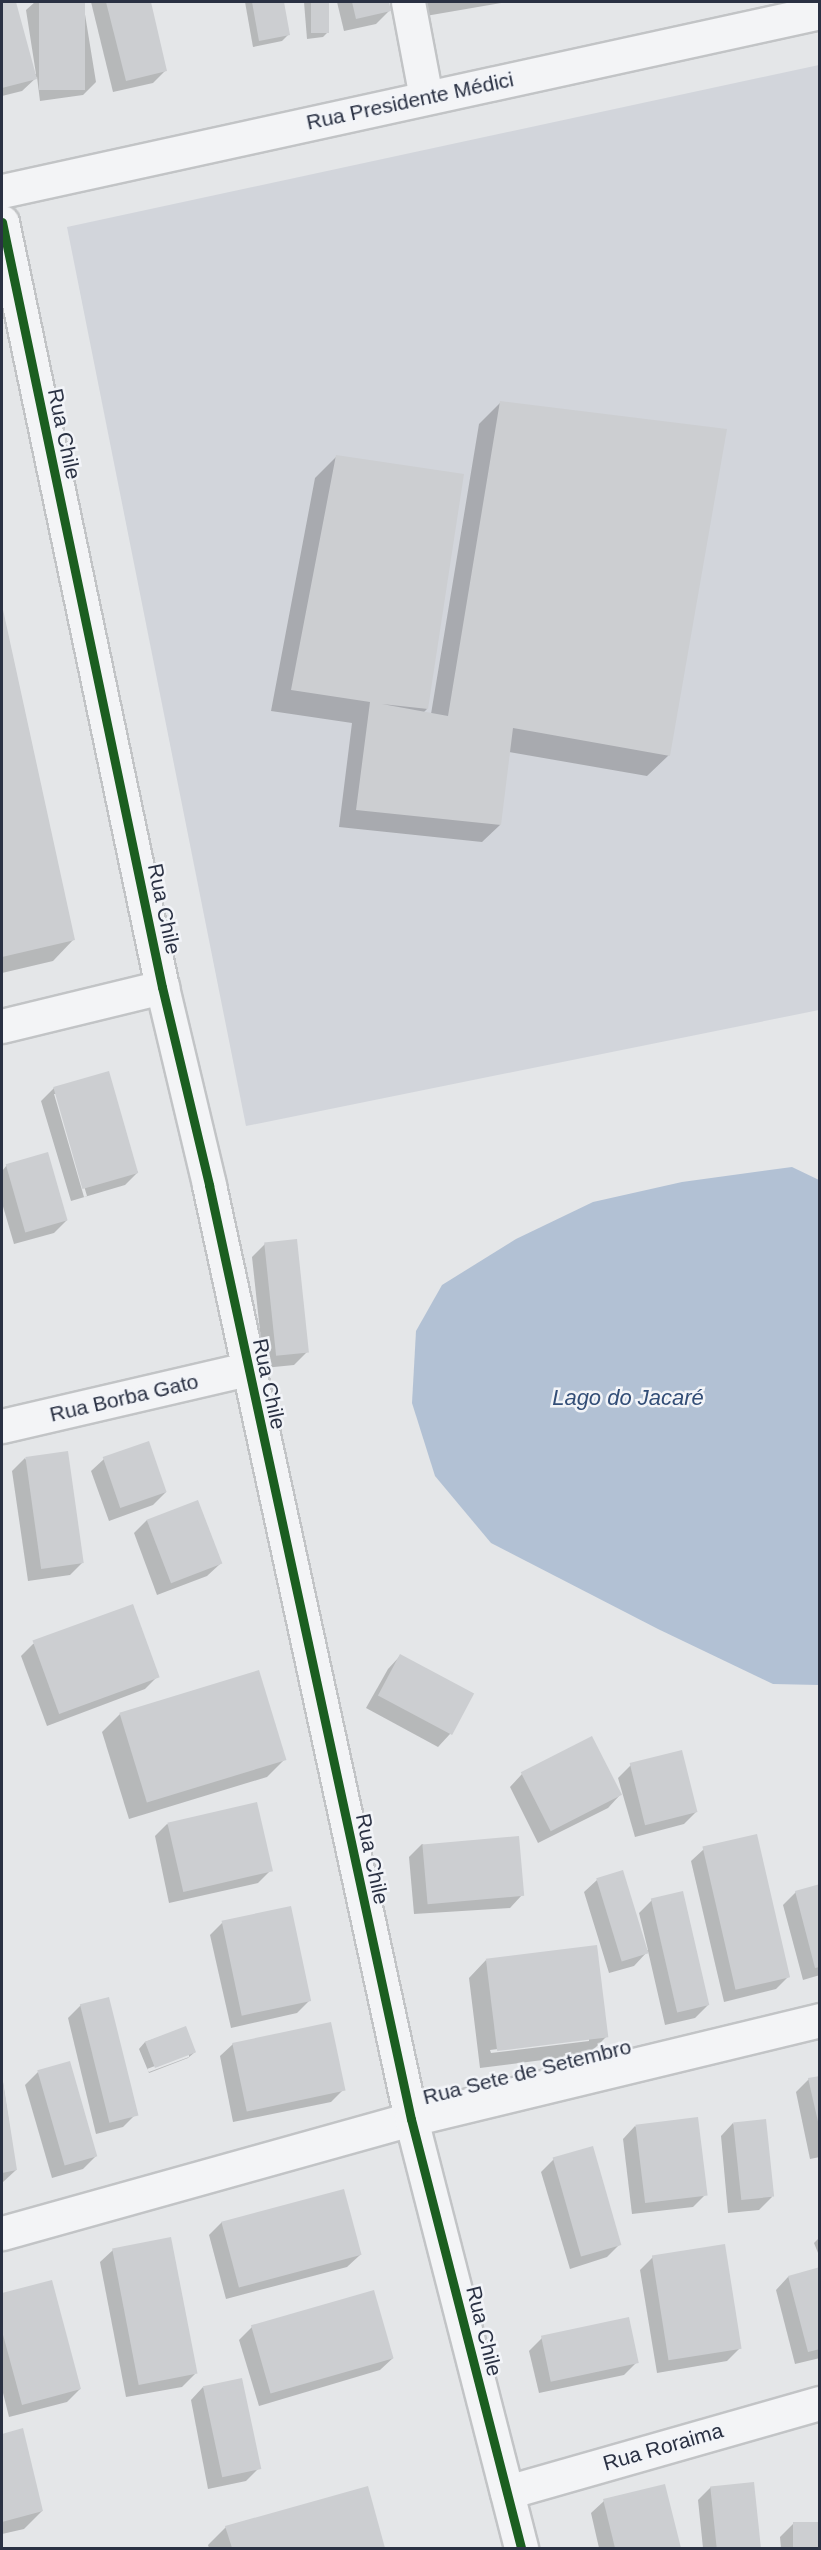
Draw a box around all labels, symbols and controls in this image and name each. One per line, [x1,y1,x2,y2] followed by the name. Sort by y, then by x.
[304,67,516,135] street label: Rua Presidente Médici
[42,386,86,482] street label: Rua Chile
[142,861,186,957] street label: Rua Chile
[247,1336,291,1432] street label: Rua Chile
[47,1369,201,1427] street label: Rua Borba Gato
[552,1385,704,1411] water label: Lago do Jacaré
[350,1811,394,1907] street label: Rua Chile
[420,2034,634,2110] street label: Rua Sete de Setembro
[461,2283,507,2379] street label: Rua Chile
[600,2418,726,2476] street label: Rua Roraima

